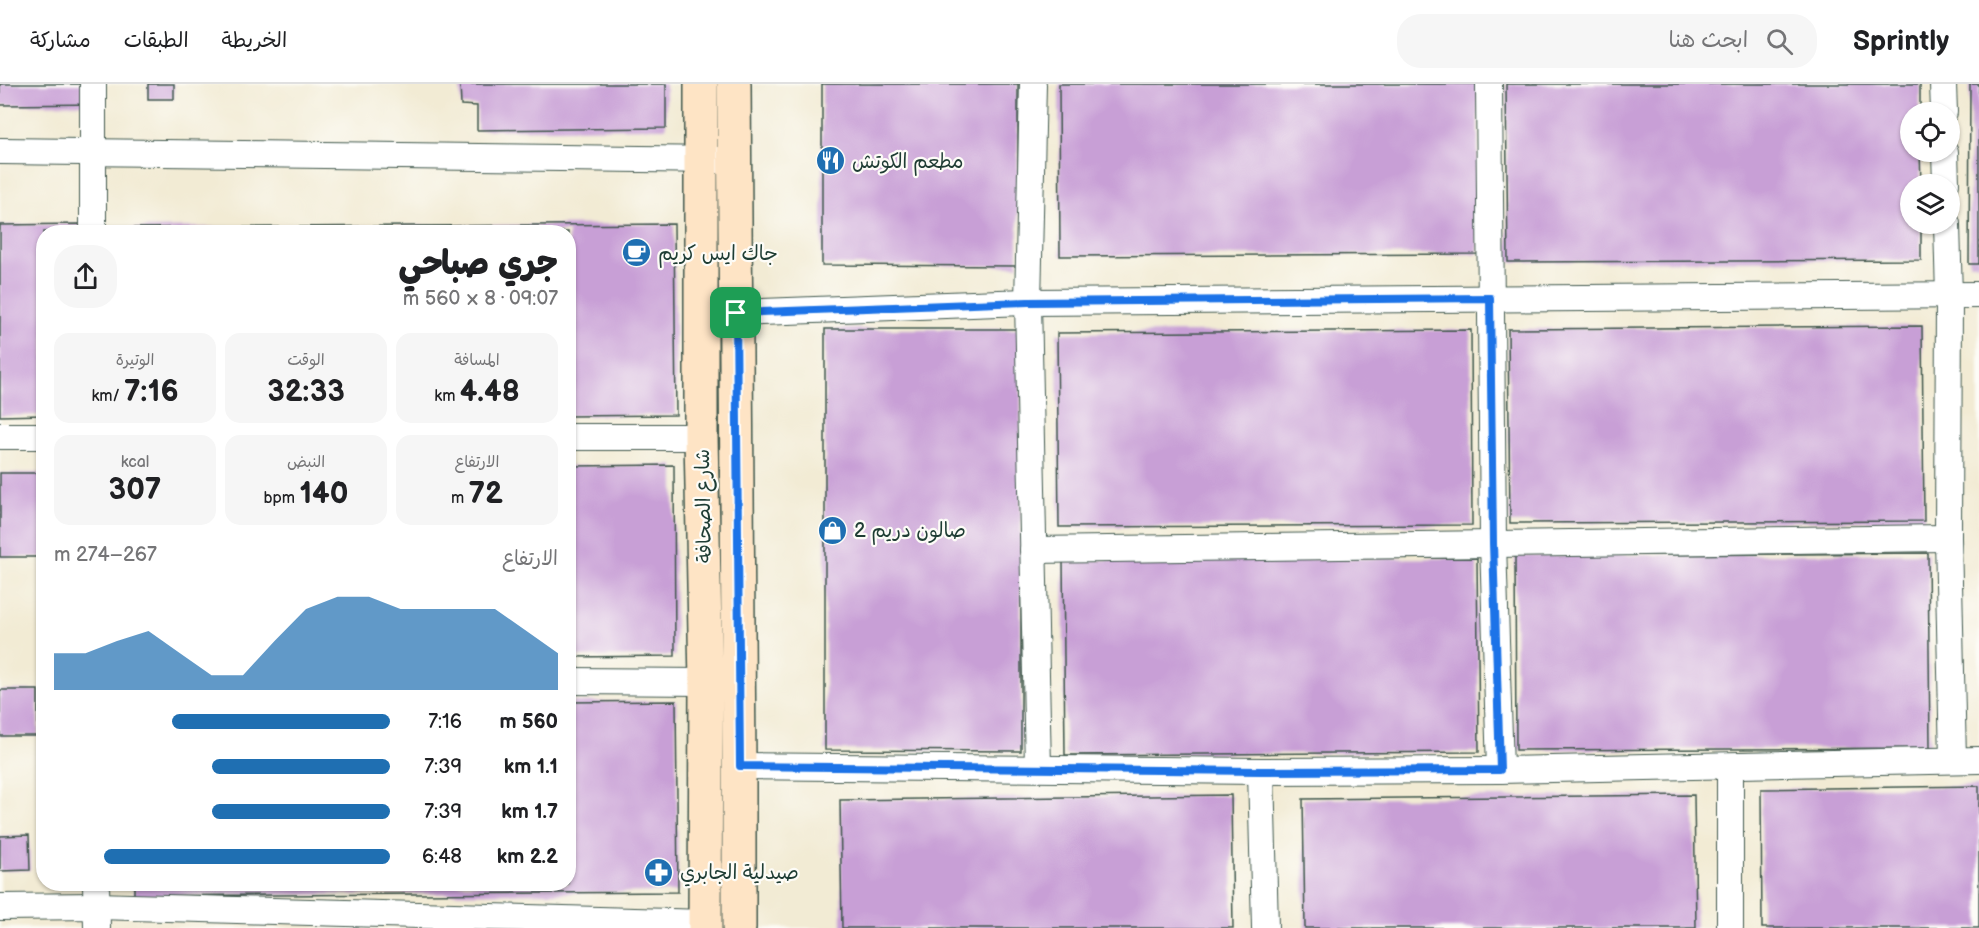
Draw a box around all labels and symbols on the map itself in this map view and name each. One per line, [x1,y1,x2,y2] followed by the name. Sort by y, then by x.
[815,145,847,177] restaurant icon: مطعم الكوتش
[852,150,964,176] place label: مطعم الكوتش
[621,237,653,269] cafe icon: جاك ايس كريم
[658,242,778,268] place label: جاك ايس كريم
[710,287,761,338] pin
[691,449,718,563] street label: شارع الصحافة
[817,514,849,546] shop icon: صالون دريم 2
[854,519,966,545] place label: صالون دريم 2
[643,856,675,888] pharmacy icon: صيدلية الجابري
[680,861,799,887] place label: صيدلية الجابري

